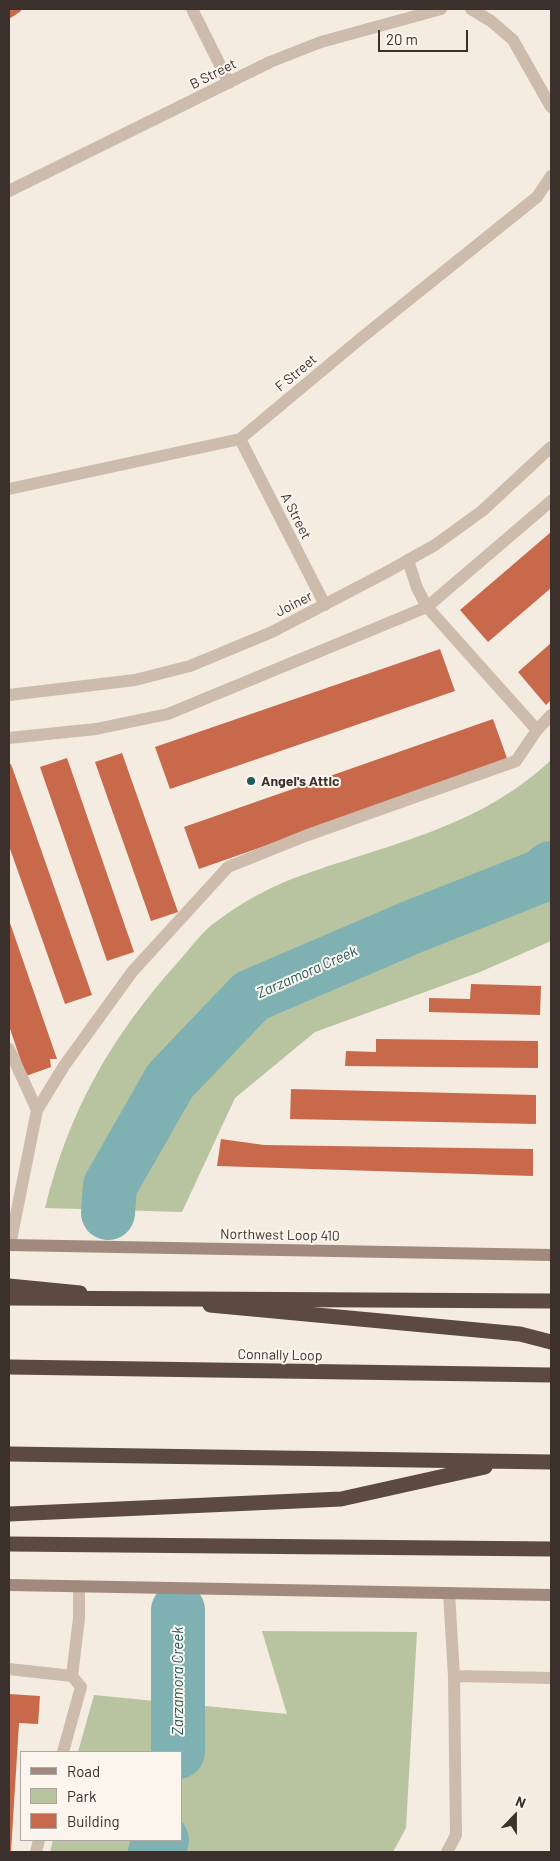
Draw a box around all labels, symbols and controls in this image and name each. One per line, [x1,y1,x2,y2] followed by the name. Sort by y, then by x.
[380,20,470,52] scale bar
[386,30,418,48] text: 20 m
[187,55,239,93] street label: B Street
[272,351,320,395] street label: F Street
[277,490,315,542] street label: A Street
[273,588,315,620] street label: Joiner
[261,773,339,789] place label: Angel's Attic
[245,775,257,787] marker: Angel's Attic
[254,942,360,1002] water label: Zarzamora Creek
[220,1226,340,1244] street label: Northwest Loop 410
[237,1346,323,1364] street label: Connally Loop
[169,1627,187,1735] water label: Zarzamora Creek
[20,1751,182,1841] legend
[67,1762,100,1780] text: Road
[67,1787,96,1805] text: Park
[490,1791,540,1841] north arrow
[513,1792,528,1811] text: N
[67,1812,120,1830] text: Building

